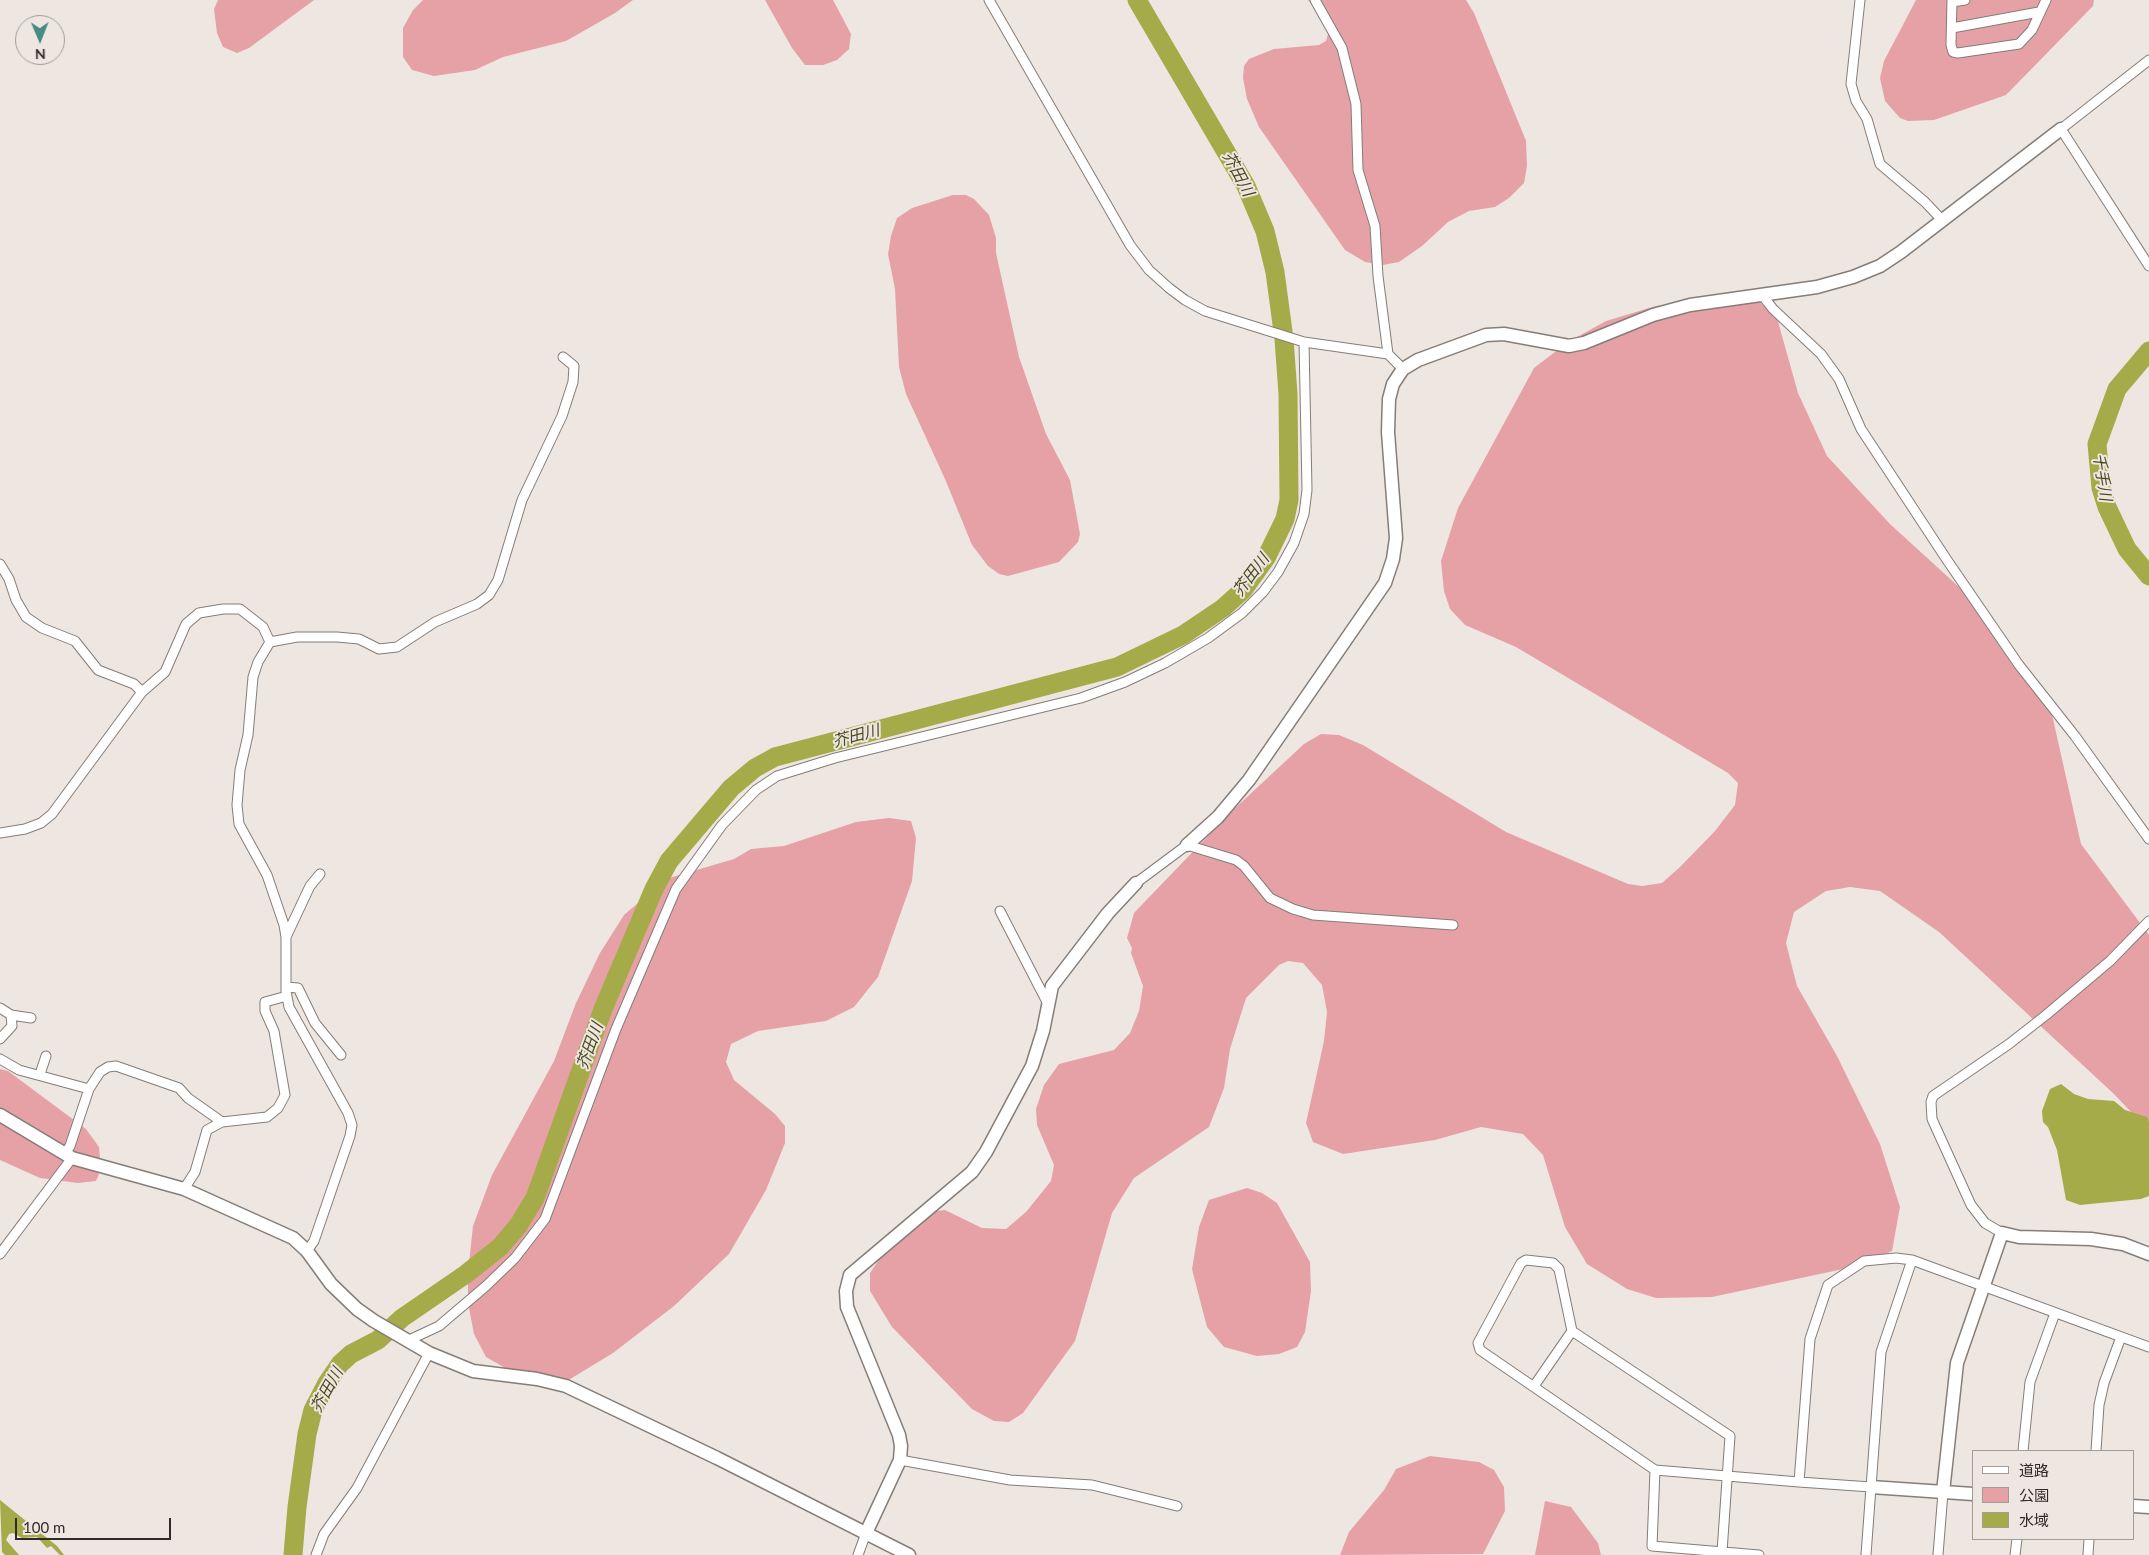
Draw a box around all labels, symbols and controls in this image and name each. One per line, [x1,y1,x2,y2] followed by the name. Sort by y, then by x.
[15,15,65,65] north arrow
[35,46,46,63] text: N
[1218,148,1258,200] water label: 芥田川
[2089,452,2115,502] water label: 千手川
[1229,550,1273,600] water label: 芥田川
[830,721,882,751] water label: 芥田川
[573,1020,607,1072] water label: 芥田川
[307,1364,347,1416] water label: 芥田川
[1972,1450,2134,1540] legend
[2019,1461,2049,1479] text: 道路
[2019,1486,2049,1504] text: 公園
[18,1508,174,1540] scale bar
[2019,1511,2049,1529] text: 水域
[23,1518,65,1536] text: 100 m

